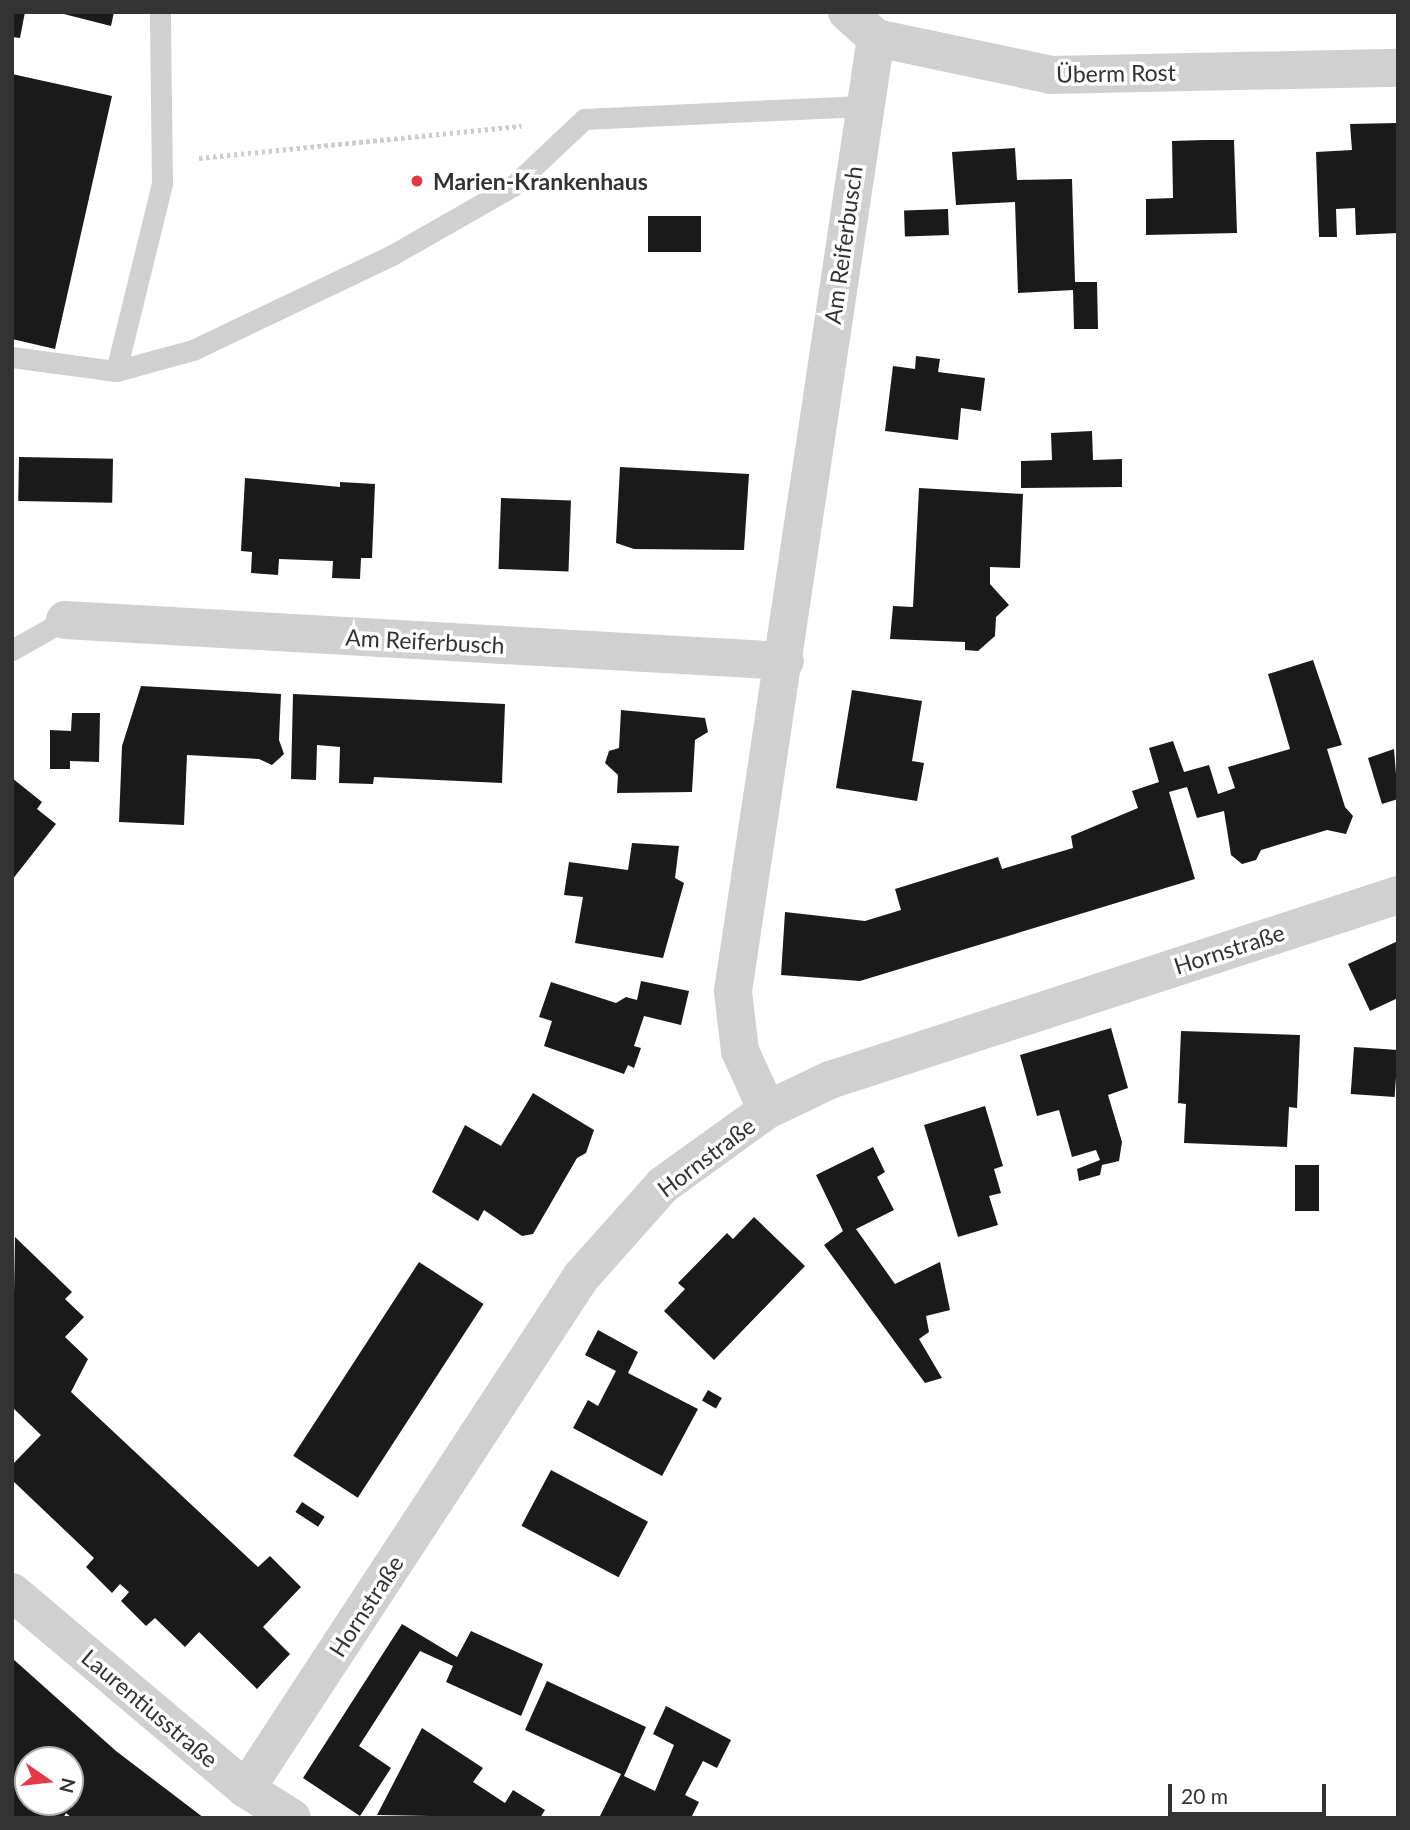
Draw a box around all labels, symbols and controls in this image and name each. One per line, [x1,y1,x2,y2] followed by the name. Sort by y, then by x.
[1056,58,1176,88] street label: Überm Rost
[818,164,868,326] street label: Am Reiferbusch
[433,167,648,195] place label: Marien-Krankenhaus
[407,171,427,191] marker: Marien-Krankenhaus
[345,623,505,659] street label: Am Reiferbusch
[1170,918,1288,980] street label: Hornstraße
[652,1111,760,1203] street label: Hornstraße
[323,1550,409,1662] street label: Hornstraße
[76,1643,224,1773] street label: Laurentiusstraße
[14,1746,84,1816] north arrow
[1172,1770,1330,1814] scale bar
[55,1776,81,1796] text: N
[1181,1783,1228,1808] text: 20 m

